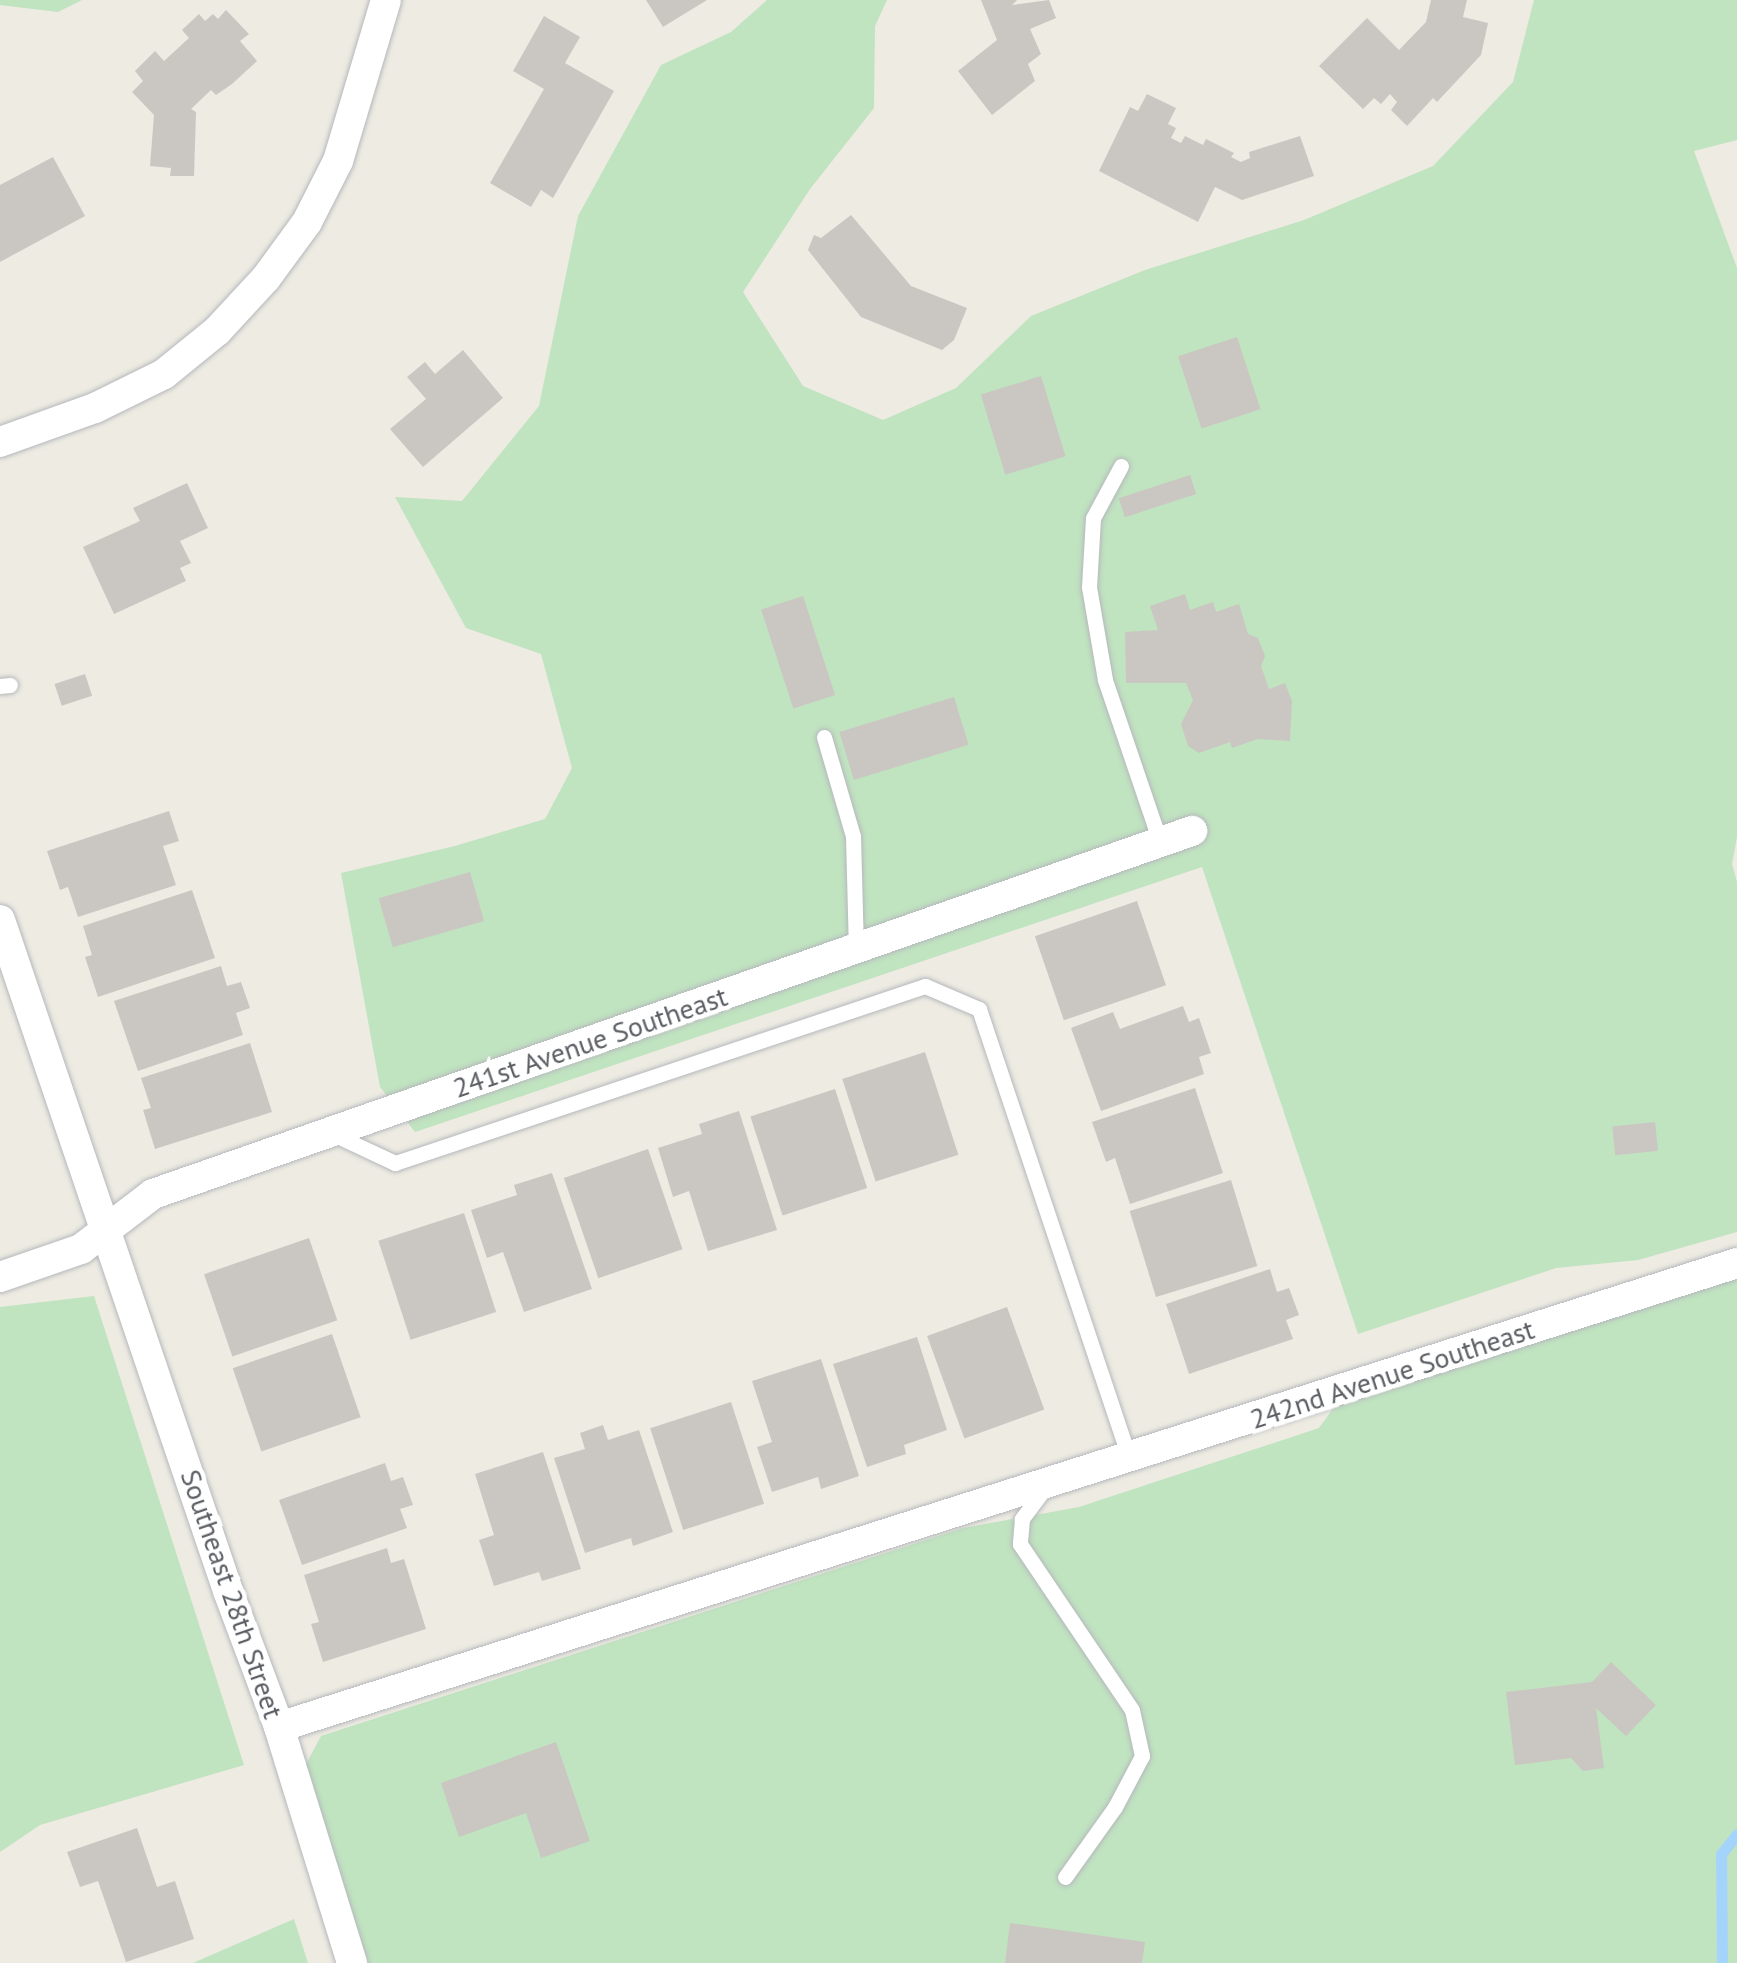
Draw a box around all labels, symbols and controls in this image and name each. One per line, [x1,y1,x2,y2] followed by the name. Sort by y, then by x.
[448,979,732,1105] street label: 241st Avenue Southeast
[1245,1312,1539,1436] street label: 242nd Avenue Southeast
[174,1465,290,1723] street label: Southeast 28th Street

